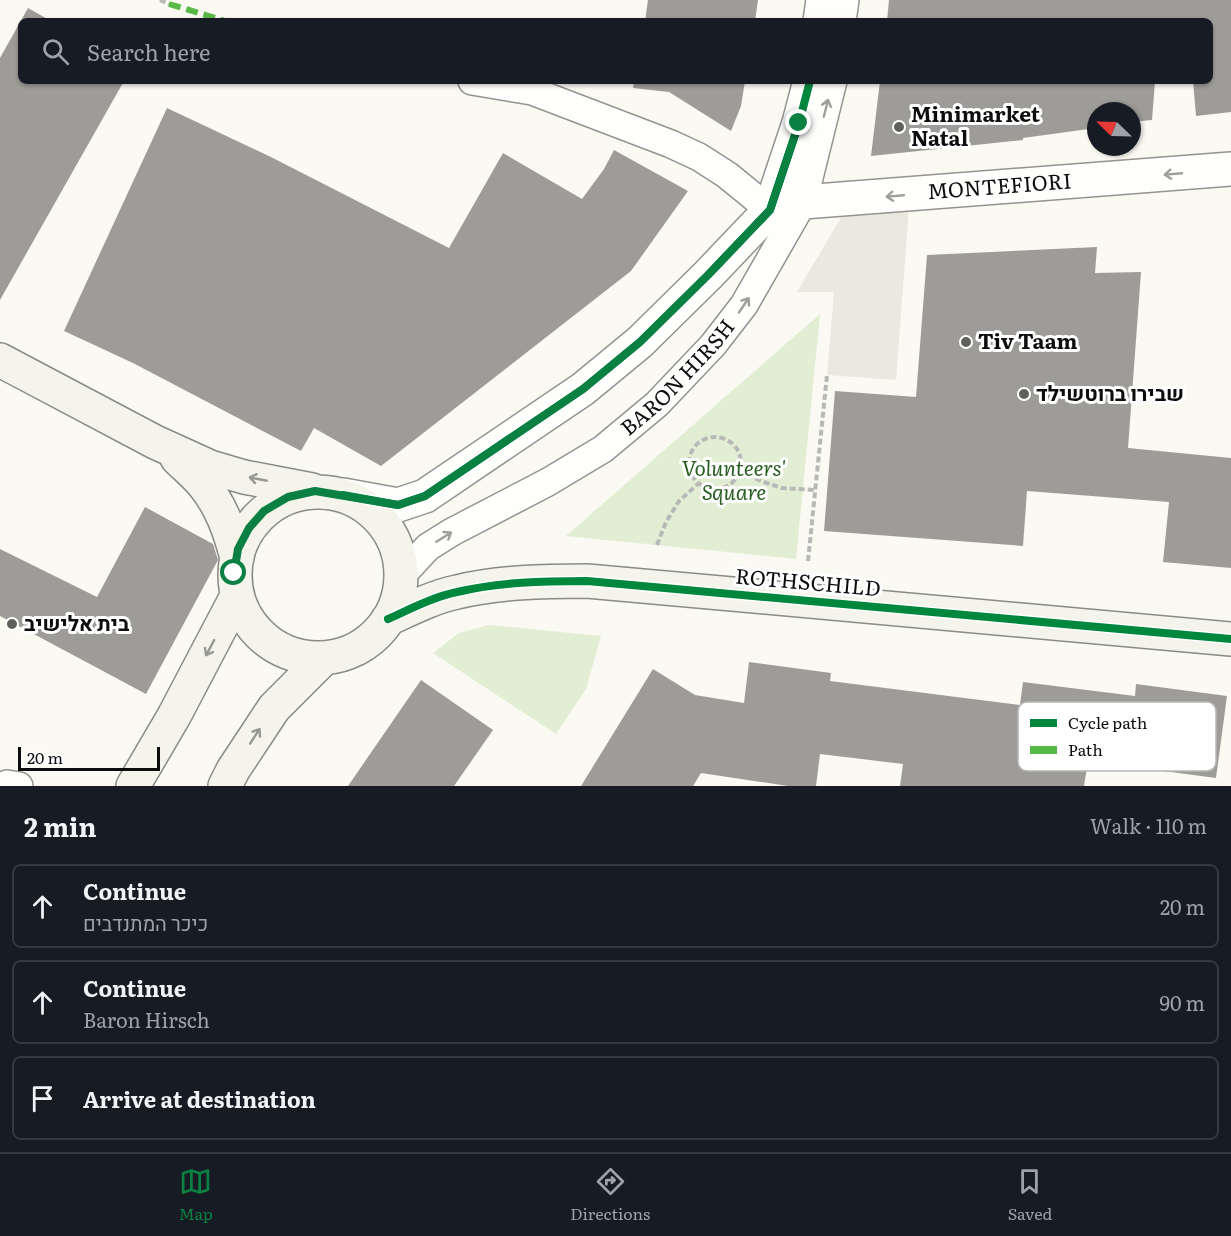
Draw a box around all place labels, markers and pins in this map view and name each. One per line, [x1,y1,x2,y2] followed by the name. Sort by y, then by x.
[911,97,1041,152] place label: Minimarket Natal
[892,120,906,134] marker: Minimarket Natal
[978,324,1078,355] place label: Tiv Taam
[959,335,973,349] marker: Tiv Taam
[1036,376,1184,407] place label: שבירו ברוטשילד
[1017,387,1031,401] marker: שבירו ברוטשילד
[24,606,130,637] place label: בית אלישיב
[5,617,19,631] marker: בית אלישיב

